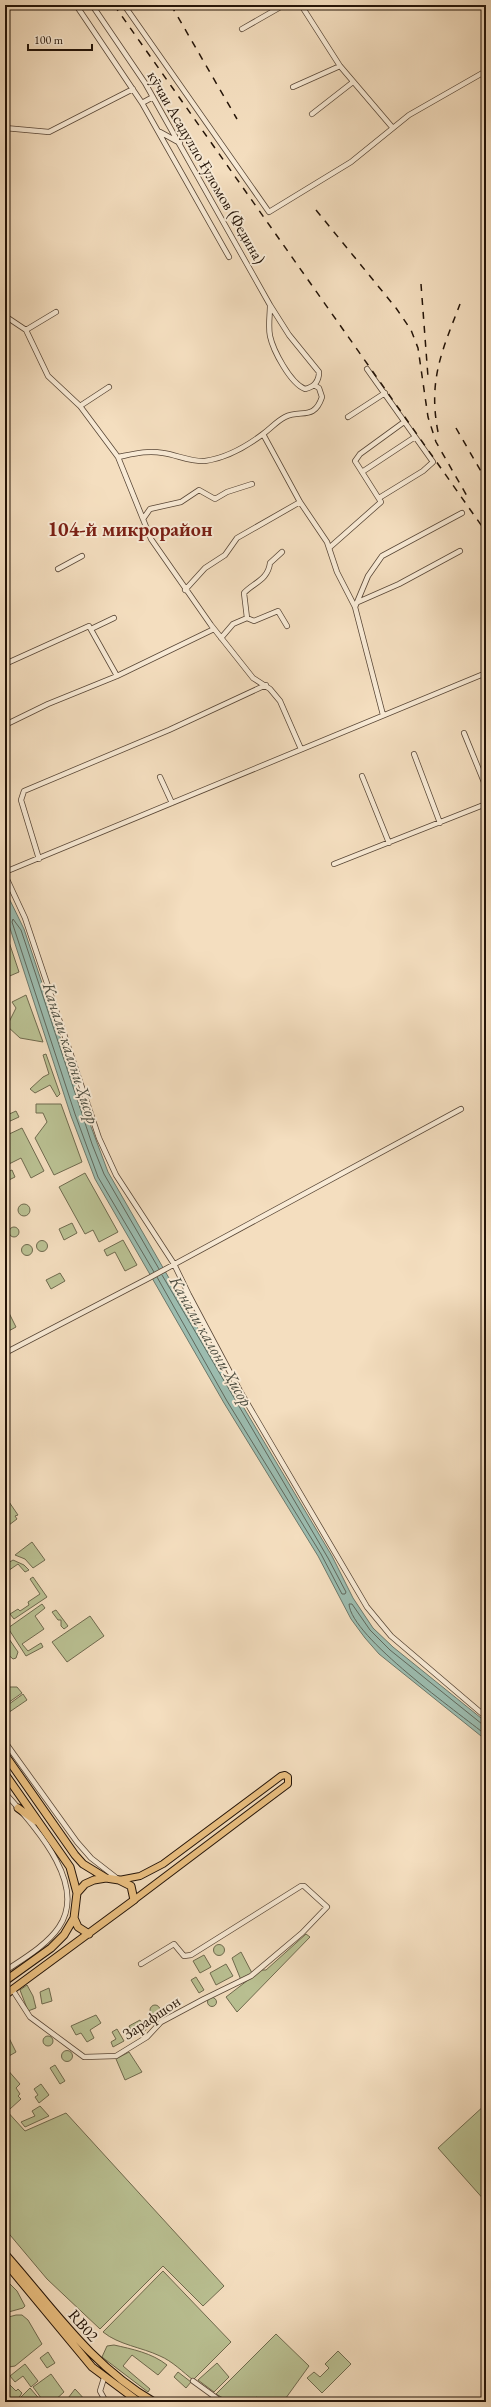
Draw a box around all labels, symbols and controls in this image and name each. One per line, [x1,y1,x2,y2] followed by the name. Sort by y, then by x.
[28,26,92,52] scale bar
[34,32,64,48] text: 100 m
[143,67,271,268] street label: кӯчаи Асадулло Ғуломов (Федина)
[48,516,213,542] district label: 104-й микрорайон
[37,979,104,1127] water label: Канали калони Ҳисор
[164,1271,258,1411] water label: Канали калони Ҳисор
[118,1990,184,2044] street label: Зарафшон
[64,2305,104,2346] street label: RB02

